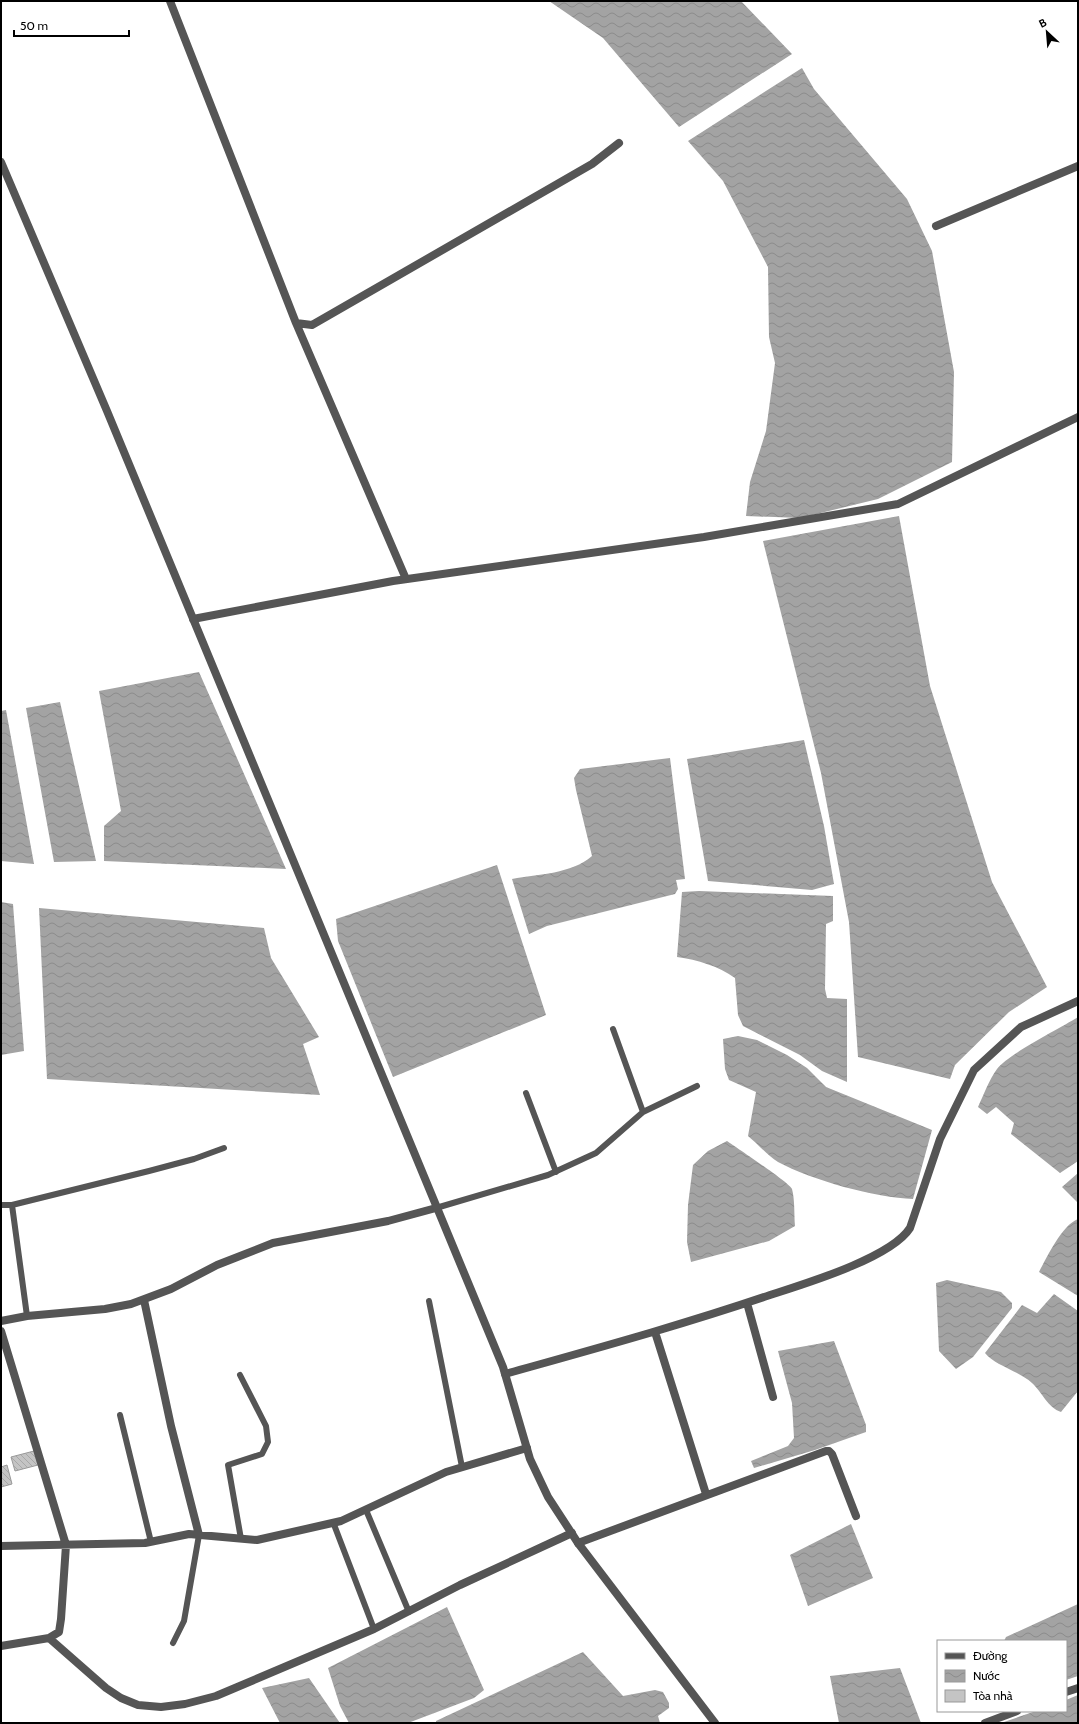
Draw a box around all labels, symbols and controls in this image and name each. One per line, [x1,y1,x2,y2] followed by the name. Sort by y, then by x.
[14,12,129,38] scale bar
[1027,12,1067,52] north arrow
[1036,15,1049,31] text: B
[20,18,48,33] text: 50 m
[937,1640,1067,1712] legend
[973,1648,1008,1663] text: Đường
[973,1668,1000,1683] text: Nước
[973,1688,1013,1703] text: Tòa nhà

